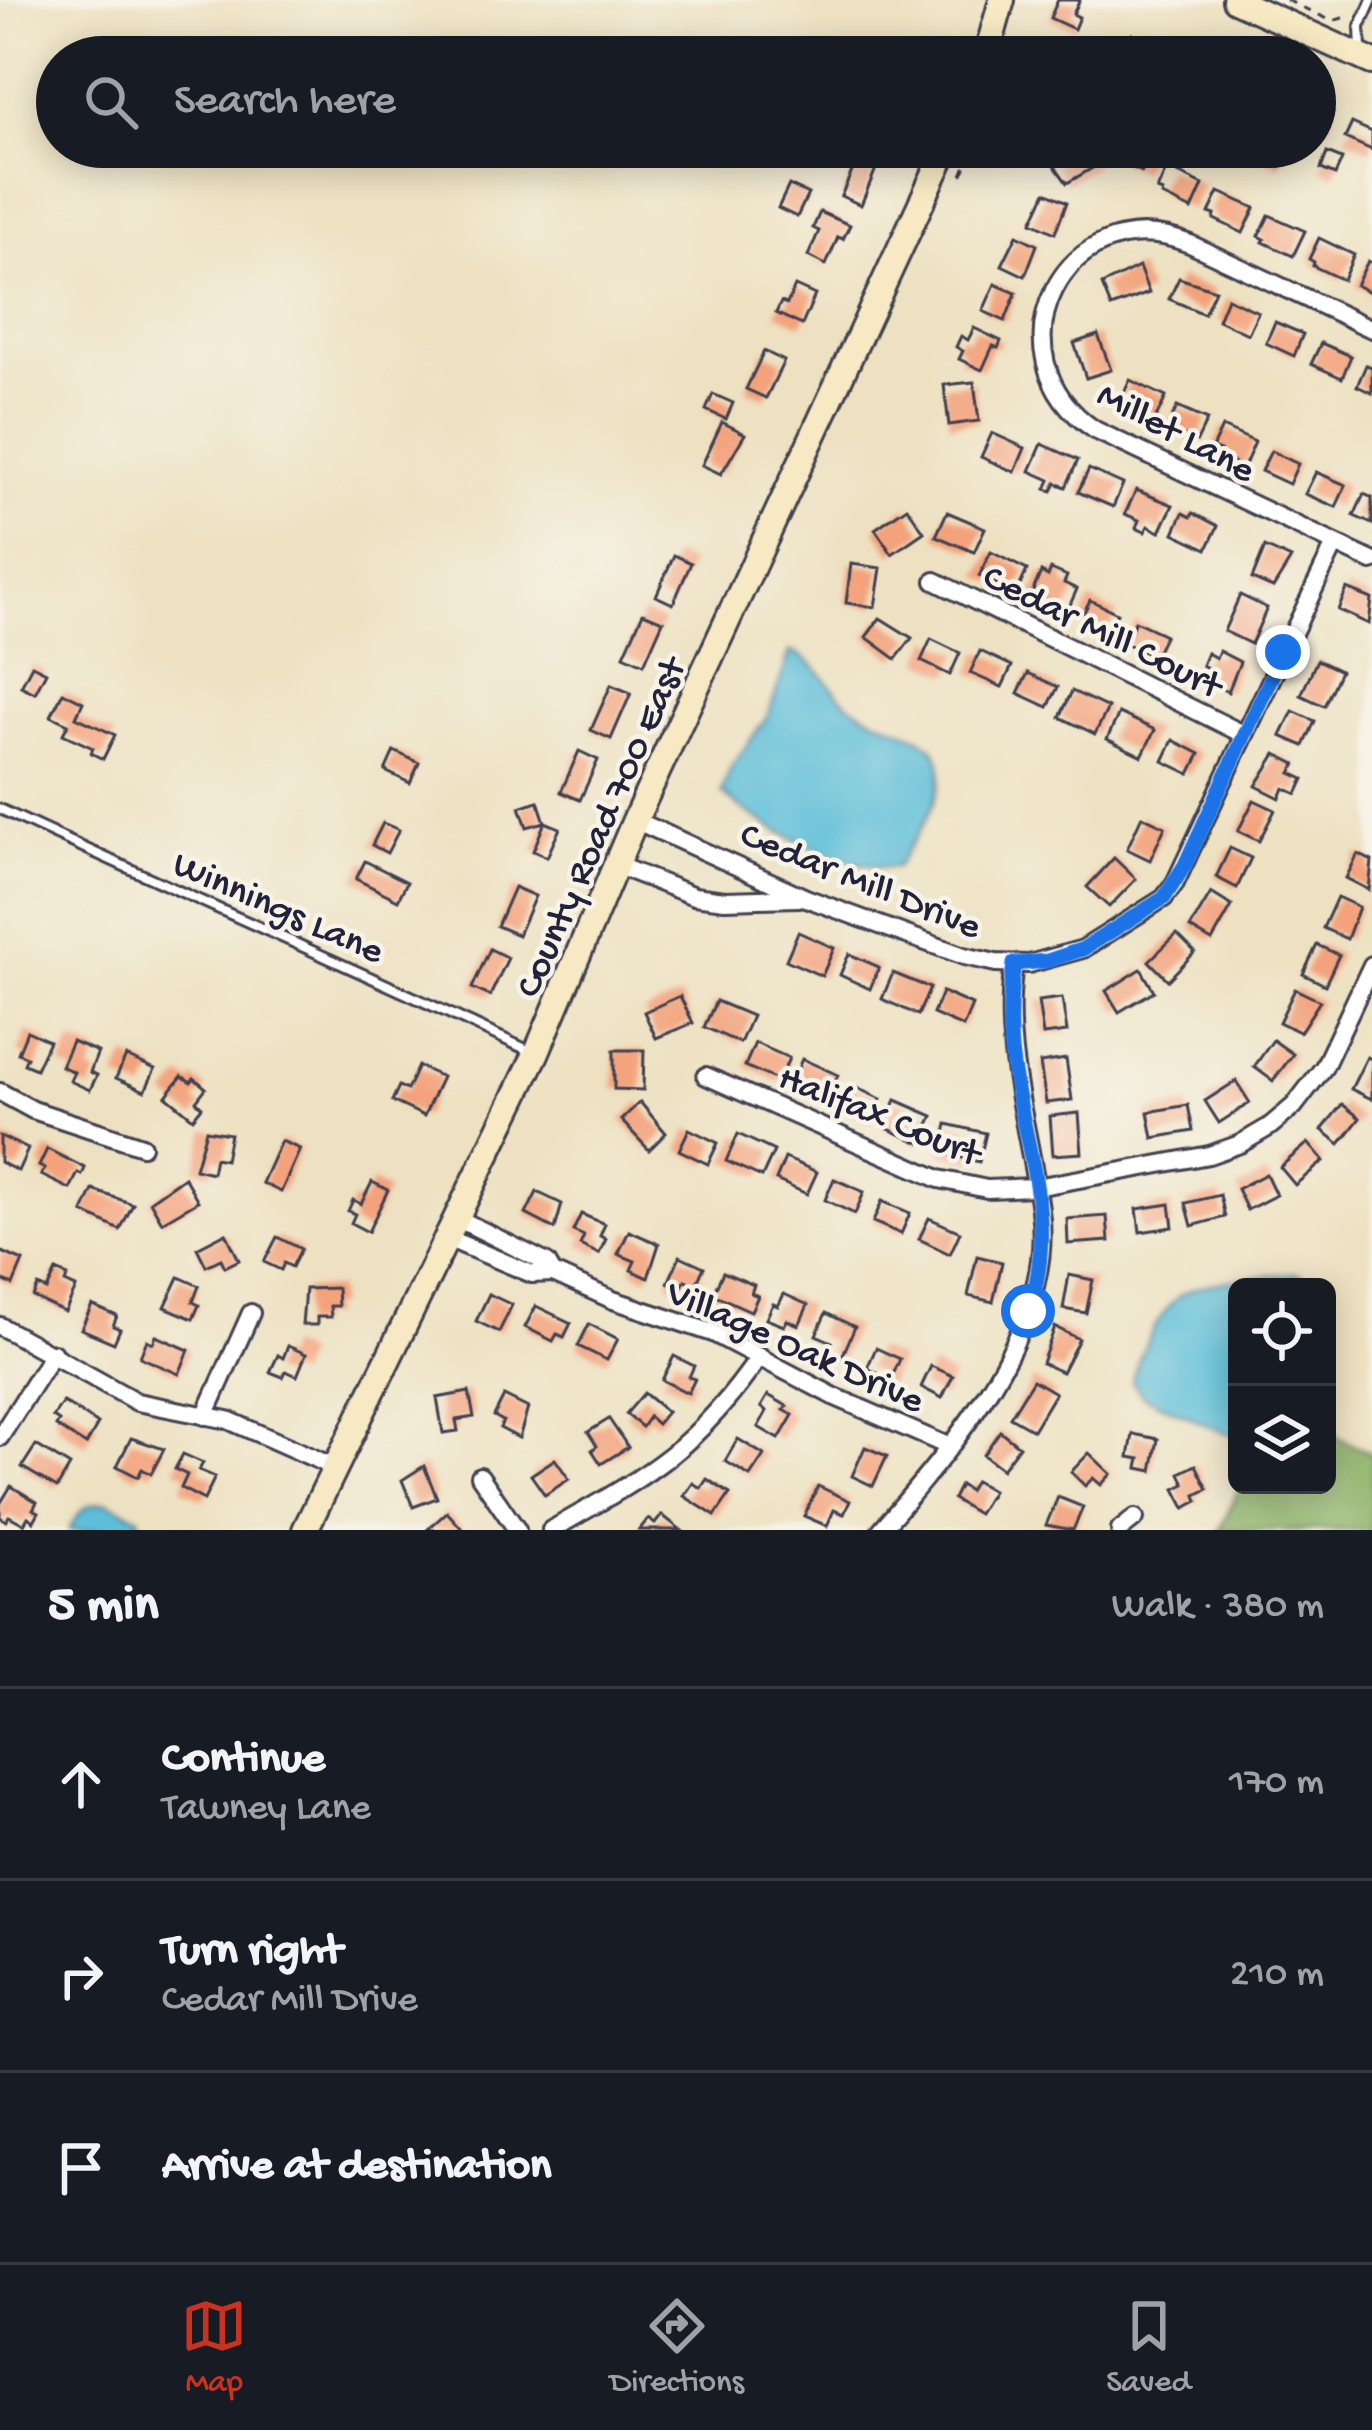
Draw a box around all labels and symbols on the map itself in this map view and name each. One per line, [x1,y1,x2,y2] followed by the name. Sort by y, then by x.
[1088,374,1262,496] street label: Millet Lane
[974,557,1231,713] street label: Cedar Mill Court
[1256,625,1310,679] route end
[508,649,700,1006] street label: County Road 700 East
[732,814,987,953] street label: Cedar Mill Drive
[165,843,391,978] street label: Winnings Lane
[771,1057,989,1181] street label: Halifax Court
[657,1272,931,1427] street label: Village Oak Drive
[1001,1284,1055,1338] route start

